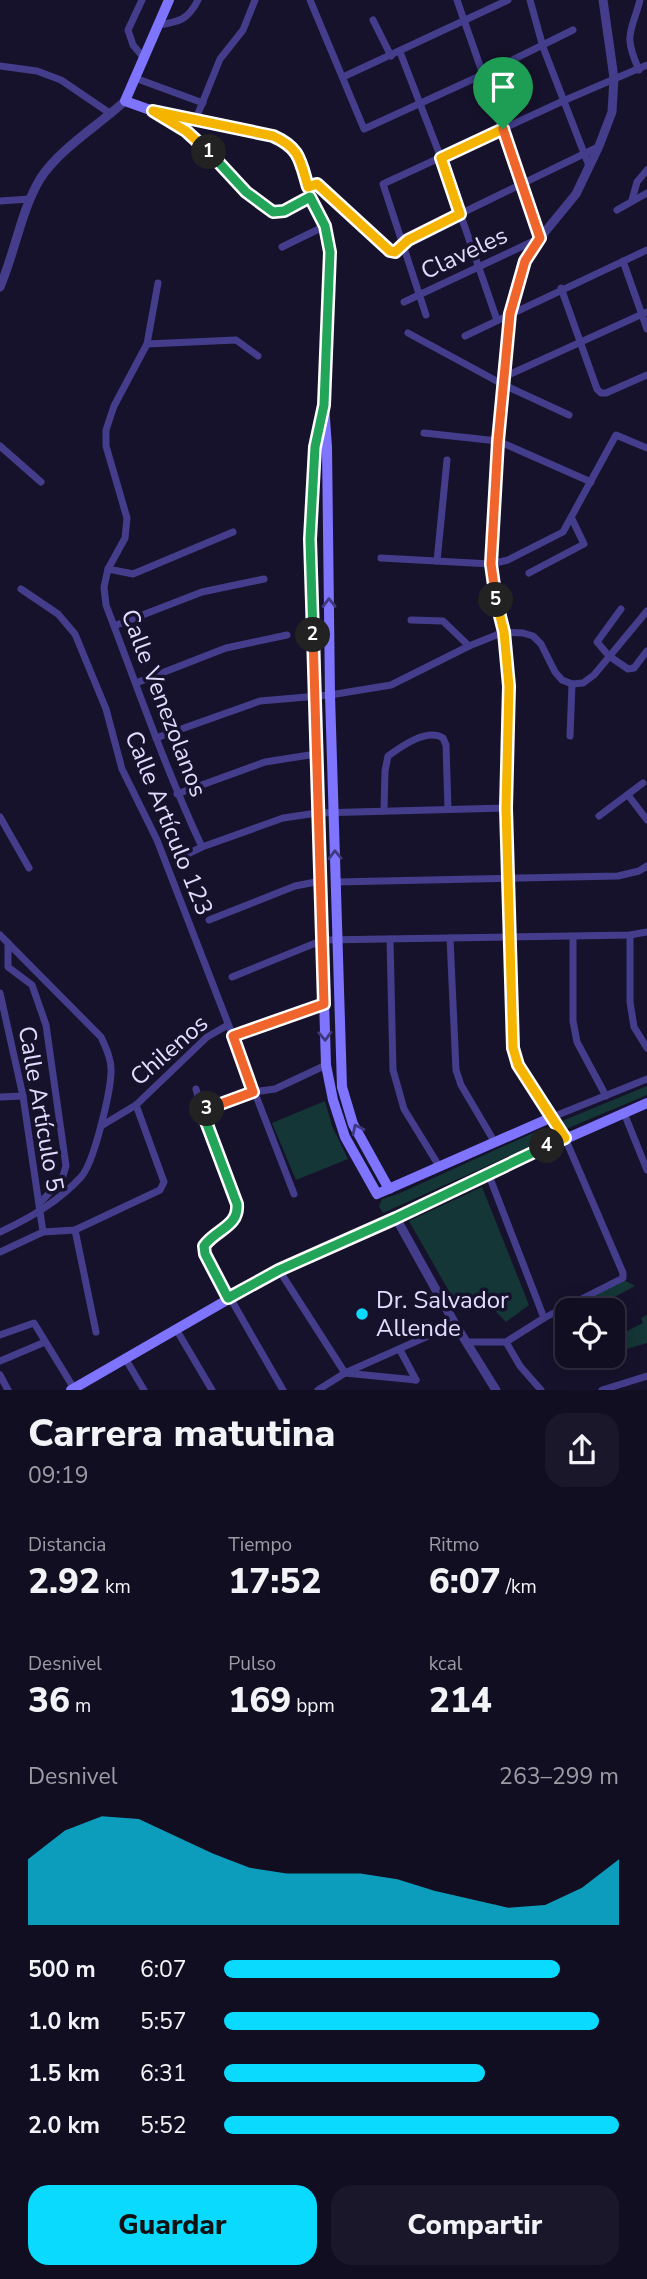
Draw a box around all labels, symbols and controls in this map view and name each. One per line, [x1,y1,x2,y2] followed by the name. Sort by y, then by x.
[473,57,533,129] pin
[484,68,522,106] icon: arrive
[192,134,227,170] pin: 1
[203,138,214,164] text: 1
[415,219,513,287] street label: Claveles
[478,582,514,618] pin: 5
[490,586,501,612] text: 5
[321,597,337,608] one-way arrow
[114,605,214,801] street label: Calle Venezolanos
[296,618,330,652] pin: 2
[307,621,318,647] text: 2
[117,726,221,920] street label: Calle Artículo 123
[327,849,342,860] one-way arrow
[123,1007,215,1093] street label: Chilenos
[11,1024,71,1194] street label: Calle Artículo 5
[318,1030,333,1041] one-way arrow
[190,1092,224,1126] pin: 3
[201,1095,212,1121] text: 3
[351,1124,365,1136] one-way arrow
[530,1128,564,1164] pin: 4
[541,1132,552,1158] text: 4
[376,1284,509,1344] place label: Dr. Salvador Allende
[555,1298,625,1368] map controls
[555,1298,625,1368] button: locate
[354,1306,370,1322] marker: Dr. Salvador Allende
[28,1408,336,1459] text: Carrera matutina
[545,1413,619,1487] button: share
[28,1460,88,1491] text: 09:19
[28,1532,106,1558] text: Distancia
[228,1532,292,1558] text: Tiempo
[429,1532,479,1558] text: Ritmo
[28,1558,100,1605] text: 2.92
[228,1558,321,1605] text: 17:52
[429,1558,501,1605] text: 6:07
[100,1574,131,1600] text: km
[501,1574,537,1600] text: /km
[28,1651,102,1677] text: Desnivel
[228,1651,276,1677] text: Pulso
[429,1651,462,1677] text: kcal
[28,1677,70,1724] text: 36
[228,1677,291,1724] text: 169
[429,1677,492,1724] text: 214
[70,1693,91,1719] text: m
[291,1693,335,1719] text: bpm
[28,1761,118,1792] text: Desnivel
[499,1761,619,1792] text: 263–299 m
[28,1954,96,1985] text: 500 m
[140,1954,187,1985] text: 6:07
[28,2006,100,2037] text: 1.0 km
[140,2006,187,2037] text: 5:57
[28,2058,100,2089] text: 1.5 km
[140,2058,187,2089] text: 6:31
[28,2110,100,2141] text: 2.0 km
[140,2110,187,2141] text: 5:52
[28,2185,317,2265] button: Guardar
[331,2185,619,2265] button: Compartir

